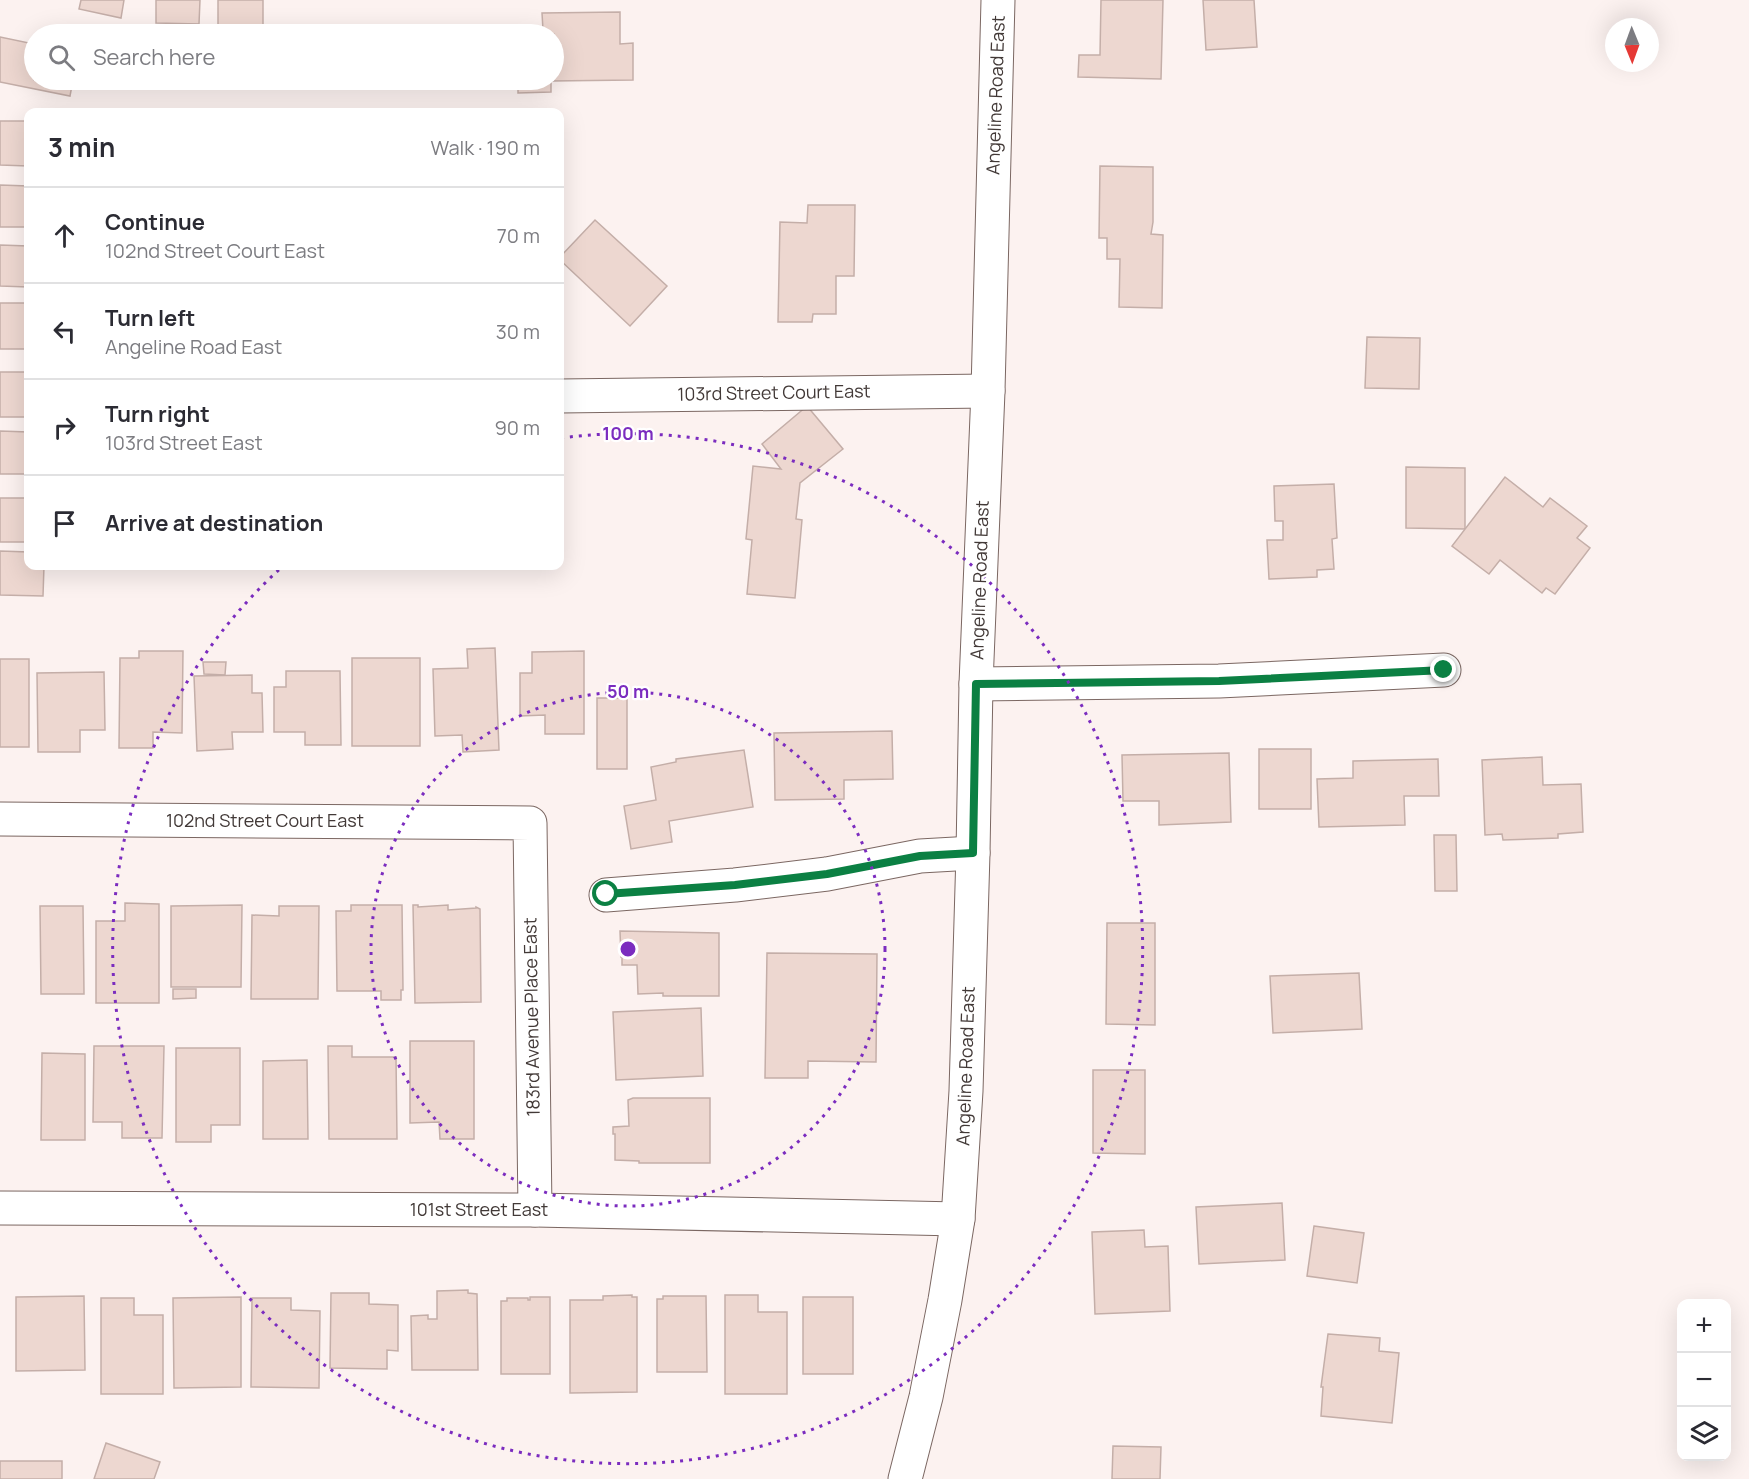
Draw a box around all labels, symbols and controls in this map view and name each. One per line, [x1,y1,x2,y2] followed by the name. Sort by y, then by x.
[980,15,1010,175] street label: Angeline Road East
[1605,18,1659,72] north arrow
[24,24,564,90] search box
[45,41,78,74] icon: search
[93,42,215,72] text: Search here
[48,129,115,165] text: 3 min
[431,134,540,161] text: Walk · 190 m
[105,207,205,237] text: Continue
[48,219,81,252] icon: ahead
[497,222,540,249] text: 70 m
[105,237,325,264] text: 102nd Street Court East
[105,303,195,333] text: Turn left
[48,315,81,348] icon: left
[496,318,540,345] text: 30 m
[105,333,282,360] text: Angeline Road East
[677,378,871,406] street label: 103rd Street Court East
[105,399,210,429] text: Turn right
[48,411,81,444] icon: right
[494,414,540,441] text: 90 m
[602,421,654,445] text: 100 m
[105,429,263,456] text: 103rd Street East
[964,500,994,660] street label: Angeline Road East
[48,507,81,540] icon: arrive
[105,508,323,538] text: Arrive at destination
[1430,656,1456,682] route end
[607,679,649,703] text: 50 m
[166,808,364,832] street label: 102nd Street Court East
[592,880,618,906] route start
[517,917,545,1117] street label: 183rd Avenue Place East
[618,939,638,959] centre of rings
[950,986,980,1146] street label: Angeline Road East
[410,1197,548,1221] street label: 101st Street East
[1677,1299,1731,1461] map controls
[1677,1299,1731,1353] button: +
[1677,1353,1731,1407] button: −
[1677,1407,1731,1461] button: layers

